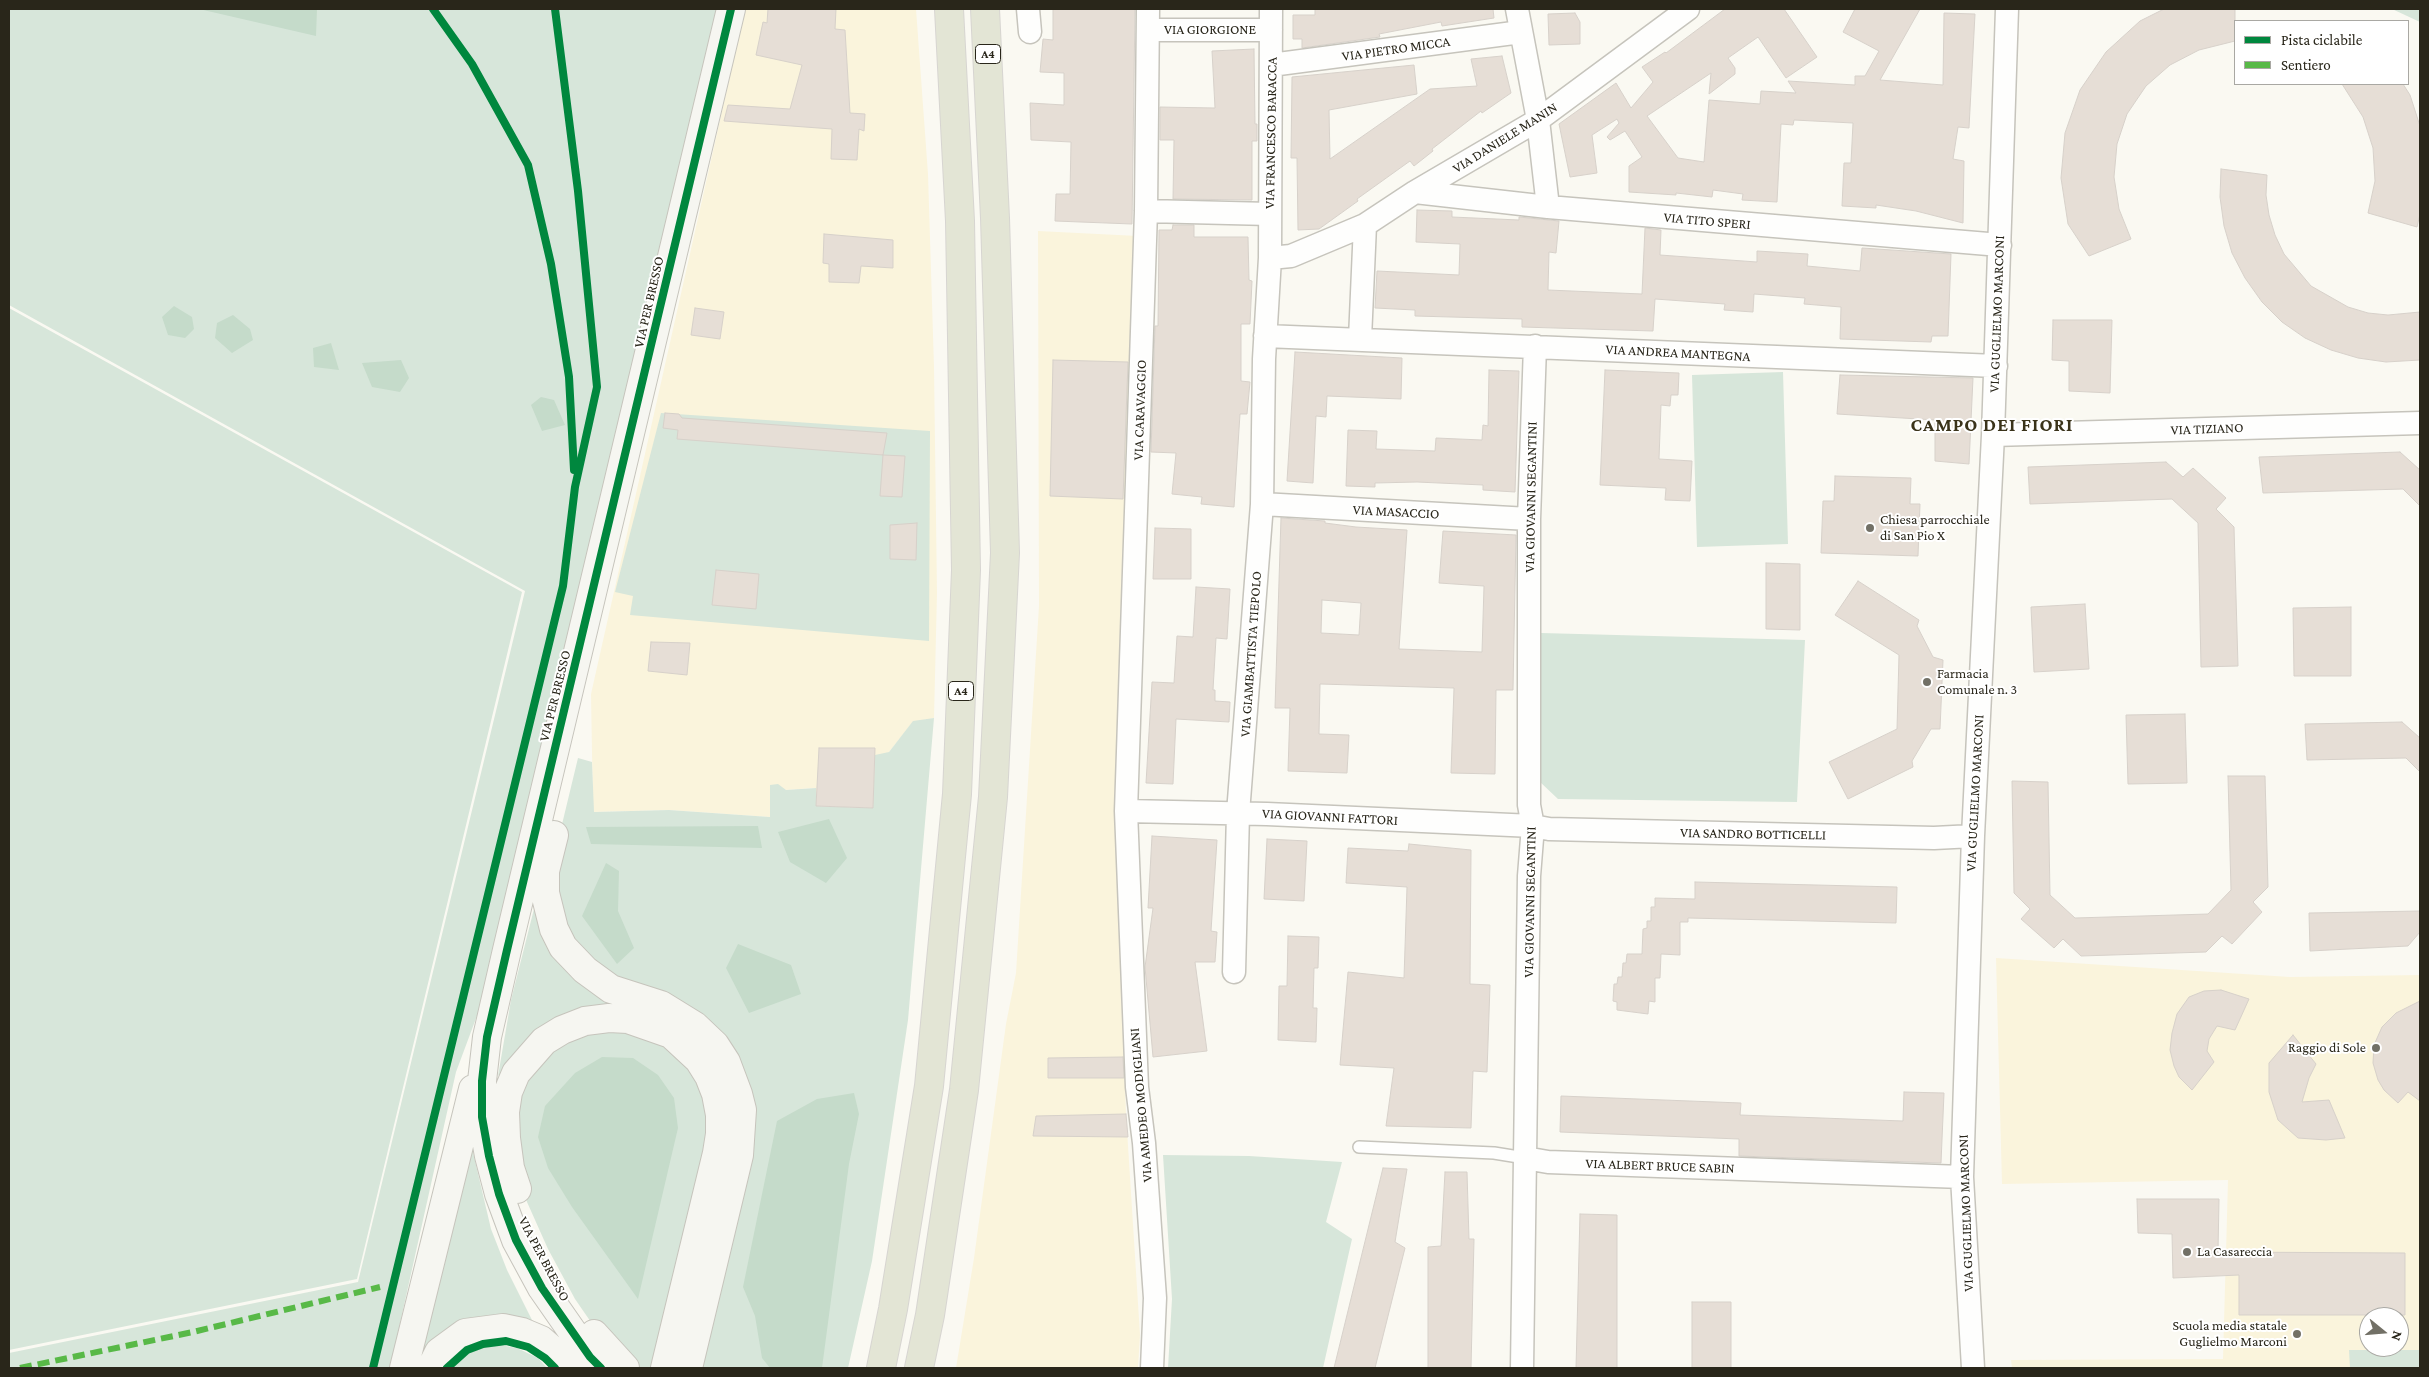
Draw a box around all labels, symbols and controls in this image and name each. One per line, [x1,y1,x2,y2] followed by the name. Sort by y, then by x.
[2234,20,2409,85] legend
[1164,22,1256,38] street label: VIA GIORGIONE
[2281,32,2362,48] text: Pista ciclabile
[1341,33,1451,65] street label: VIA PIETRO MICCA
[976,44,1000,64] road number: A4
[1261,57,1281,209] street label: VIA FRANCESCO BARACCA
[2281,57,2331,73] text: Sentiero
[1449,99,1561,177] street label: VIA DANIELE MANIN
[1663,209,1751,233] street label: VIA TITO SPERI
[1986,235,2008,393] street label: VIA GUGLIELMO MARCONI
[630,255,668,349] street label: VIA PER BRESSO
[1605,341,1751,365] street label: VIA ANDREA MANTEGNA
[1130,359,1150,461] street label: VIA CARAVAGGIO
[1909,414,2075,436] district label: CAMPO DEI FIORI
[2170,419,2244,439] street label: VIA TIZIANO
[1521,421,1541,573] street label: VIA GIOVANNI SEGANTINI
[1352,501,1440,523] street label: VIA MASACCIO
[1880,512,1990,544] place label: Chiesa parrocchiale di San Pio X
[1864,522,1876,534] marker: Chiesa parrocchiale di San Pio X
[1237,570,1265,738] street label: VIA GIAMBATTISTA TIEPOLO
[536,649,574,743] street label: VIA PER BRESSO
[1937,666,2017,699] place label: Farmacia Comunale n. 3
[1921,676,1933,688] marker: Farmacia Comunale n. 3
[948,681,974,700] road number: A4
[1962,714,1988,872] street label: VIA GUGLIELMO MARCONI
[1261,805,1399,829] street label: VIA GIOVANNI FATTORI
[1680,824,1826,844] street label: VIA SANDRO BOTTICELLI
[1520,826,1540,978] street label: VIA GIOVANNI SEGANTINI
[1126,1027,1156,1183] street label: VIA AMEDEO MODIGLIANI
[2288,1040,2366,1056] place label: Raggio di Sole
[2370,1042,2382,1054] marker: Raggio di Sole
[1955,1134,1977,1292] street label: VIA GUGLIELMO MARCONI
[1585,1155,1735,1177] street label: VIA ALBERT BRUCE SABIN
[515,1214,573,1304] street label: VIA PER BRESSO
[2197,1244,2272,1260] place label: La Casareccia
[2181,1246,2193,1258] marker: La Casareccia
[2359,1307,2409,1357] north arrow
[2173,1318,2287,1350] place label: Scuola media statale Guglielmo Marconi
[2291,1328,2303,1340] marker: Scuola media statale Guglielmo Marconi
[2388,1329,2406,1343] text: N

